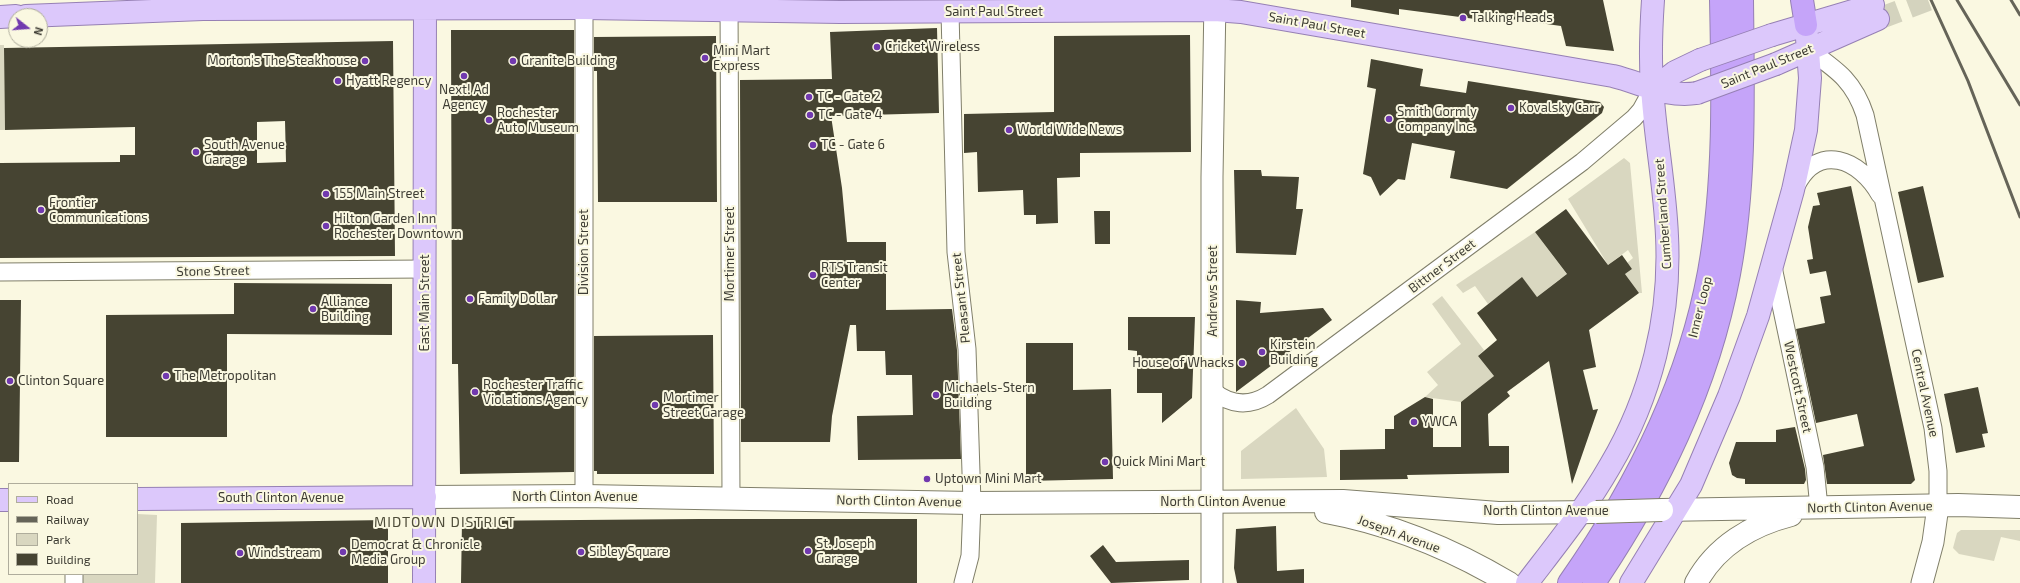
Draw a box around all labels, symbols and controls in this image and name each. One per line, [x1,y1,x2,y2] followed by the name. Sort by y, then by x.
[945,4,1043,20] street label: Saint Paul Street
[8,8,48,48] north arrow
[1267,9,1367,41] street label: Saint Paul Street
[1471,10,1553,26] place label: Talking Heads
[1458,13,1468,23] marker: Talking Heads
[32,26,46,37] text: N
[885,39,980,55] place label: Cricket Wireless
[1719,40,1815,92] street label: Saint Paul Street
[872,42,882,52] marker: Cricket Wireless
[713,43,770,74] place label: Mini Mart Express
[207,53,357,69] place label: Morton's The Steakhouse
[521,53,615,69] place label: Granite Building
[700,53,710,63] marker: Mini Mart Express
[360,56,370,66] marker: Morton's The Steakhouse
[508,56,518,66] marker: Granite Building
[459,71,469,81] marker: Next! Ad Agency
[346,73,431,89] place label: Hyatt Regency
[333,76,343,86] marker: Hyatt Regency
[439,82,489,113] place label: Next! Ad Agency
[817,89,881,105] place label: TC - Gate 2
[804,92,814,102] marker: TC - Gate 2
[1519,100,1600,116] place label: Kovalsky Carr
[1506,103,1516,113] marker: Kovalsky Carr
[1397,104,1477,135] place label: Smith Gormly Company Inc.
[497,105,579,136] place label: Rochester Auto Museum
[818,107,883,123] place label: TC - Gate 4
[805,110,815,120] marker: TC - Gate 4
[1384,114,1394,124] marker: Smith Gormly Company Inc.
[484,115,494,125] marker: Rochester Auto Museum
[1017,122,1122,138] place label: World Wide News
[1004,125,1014,135] marker: World Wide News
[204,137,285,168] place label: South Avenue Garage
[821,137,885,153] place label: TC - Gate 6
[808,140,818,150] marker: TC - Gate 6
[191,147,201,157] marker: South Avenue Garage
[1651,158,1675,270] street label: Cumberland Street
[334,186,424,202] place label: 155 Main Street
[321,189,331,199] marker: 155 Main Street
[49,195,148,226] place label: Frontier Communications
[36,205,46,215] marker: Frontier Communications
[722,207,738,301] street label: Mortimer Street
[576,209,592,295] street label: Division Street
[334,211,462,242] place label: Hilton Garden Inn Rochester Downtown
[321,221,331,231] marker: Hilton Garden Inn Rochester Downtown
[1405,236,1479,296] street label: Bittner Street
[1205,245,1221,337] street label: Andrews Street
[948,252,974,344] street label: Pleasant Street
[417,254,433,352] street label: East Main Street
[821,260,888,291] place label: RTS Transit Center
[176,263,250,279] street label: Stone Street
[808,270,818,280] marker: RTS Transit Center
[1685,275,1715,339] street label: Inner Loop
[478,291,556,307] place label: Family Dollar
[321,294,369,325] place label: Alliance Building
[465,294,475,304] marker: Family Dollar
[308,304,318,314] marker: Alliance Building
[1270,337,1318,368] place label: Kirstein Building
[1781,340,1815,434] street label: Westcott Street
[1257,347,1267,357] marker: Kirstein Building
[1908,348,1942,438] street label: Central Avenue
[1132,355,1234,371] place label: House of Whacks
[1237,358,1247,368] marker: House of Whacks
[174,368,276,384] place label: The Metropolitan
[161,371,171,381] marker: The Metropolitan
[18,373,104,389] place label: Clinton Square
[5,376,15,386] marker: Clinton Square
[483,377,588,408] place label: Rochester Traffic Violations Agency
[944,380,1035,411] place label: Michaels-Stern Building
[470,387,480,397] marker: Rochester Traffic Violations Agency
[663,390,744,421] place label: Mortimer Street Garage
[931,390,941,400] marker: Michaels-Stern Building
[650,400,660,410] marker: Mortimer Street Garage
[1422,414,1457,430] place label: YWCA
[1409,417,1419,427] marker: YWCA
[1113,454,1205,470] place label: Quick Mini Mart
[1100,457,1110,467] marker: Quick Mini Mart
[935,471,1042,487] place label: Uptown Mini Mart
[922,474,932,484] marker: Uptown Mini Mart
[8,483,138,575] legend
[512,489,638,505] street label: North Clinton Avenue
[218,490,344,506] street label: South Clinton Avenue
[46,492,74,506] text: Road
[836,492,962,510] street label: North Clinton Avenue
[1160,494,1286,510] street label: North Clinton Avenue
[1807,498,1933,516] street label: North Clinton Avenue
[1483,503,1609,519] street label: North Clinton Avenue
[46,512,89,526] text: Railway
[1355,512,1443,556] street label: Joseph Avenue
[374,514,516,530] district label: MIDTOWN DISTRICT
[46,532,71,546] text: Park
[816,536,875,567] place label: St. Joseph Garage
[351,537,480,568] place label: Democrat & Chronicle Media Group
[589,544,669,560] place label: Sibley Square
[248,545,321,561] place label: Windstream
[803,546,813,556] marker: St. Joseph Garage
[338,547,348,557] marker: Democrat & Chronicle Media Group
[576,547,586,557] marker: Sibley Square
[235,548,245,558] marker: Windstream
[46,552,90,566] text: Building

